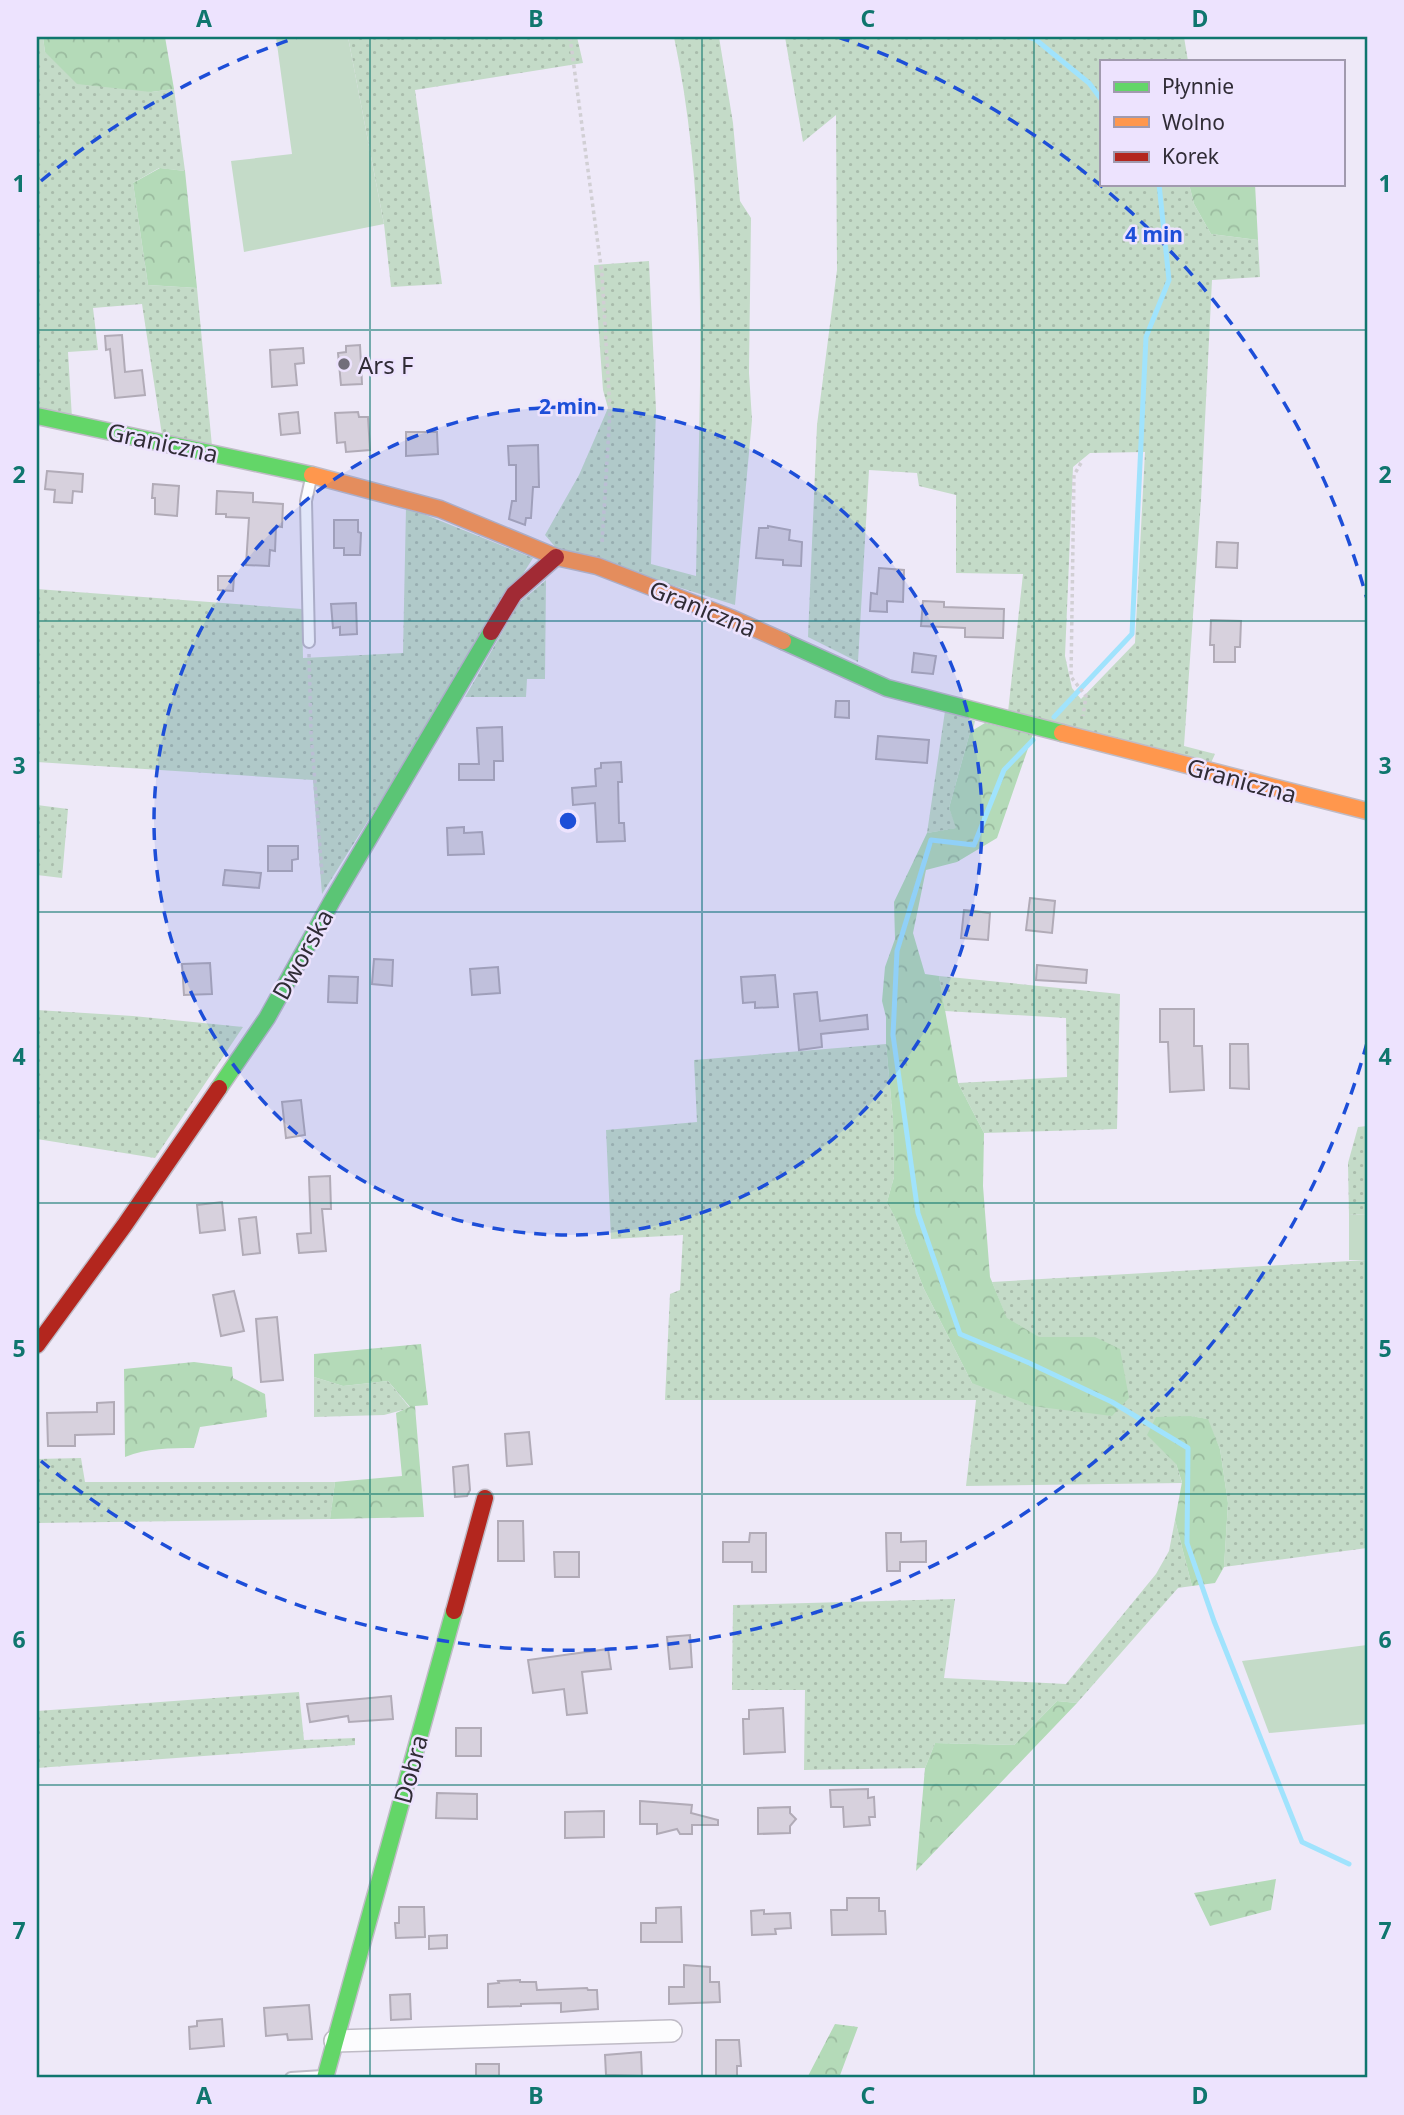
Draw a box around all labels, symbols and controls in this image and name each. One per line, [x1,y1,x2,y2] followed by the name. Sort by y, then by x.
[196,2,212,34] text: A
[528,2,544,34] text: B
[861,2,876,34] text: C
[1192,2,1208,34] text: D
[1100,60,1344,186] legend
[1162,72,1234,100] text: Płynnie
[1162,108,1225,136] text: Wolno
[1162,142,1220,170] text: Korek
[12,167,26,199] text: 1
[1378,167,1392,199] text: 1
[1125,220,1183,248] text: 4 min
[358,348,413,381] place label: Ars F
[336,356,352,372] marker: Ars F
[539,392,597,420] text: 2 min
[105,414,221,470] street label: Graniczna
[12,458,26,490] text: 2
[1378,458,1392,490] text: 2
[645,572,761,644] street label: Graniczna
[12,749,26,781] text: 3
[1378,749,1392,781] text: 3
[1183,750,1301,810] street label: Graniczna
[556,809,580,833] centre of rings
[264,903,340,1005] street label: Dworska
[12,1040,26,1072] text: 4
[1378,1040,1392,1072] text: 4
[12,1332,26,1364] text: 5
[1378,1332,1392,1364] text: 5
[12,1623,26,1655] text: 6
[1378,1623,1392,1655] text: 6
[385,1731,435,1807] street label: Dobra
[12,1914,26,1946] text: 7
[1378,1914,1392,1946] text: 7
[196,2079,212,2111] text: A
[528,2079,544,2111] text: B
[861,2079,876,2111] text: C
[1192,2079,1208,2111] text: D

